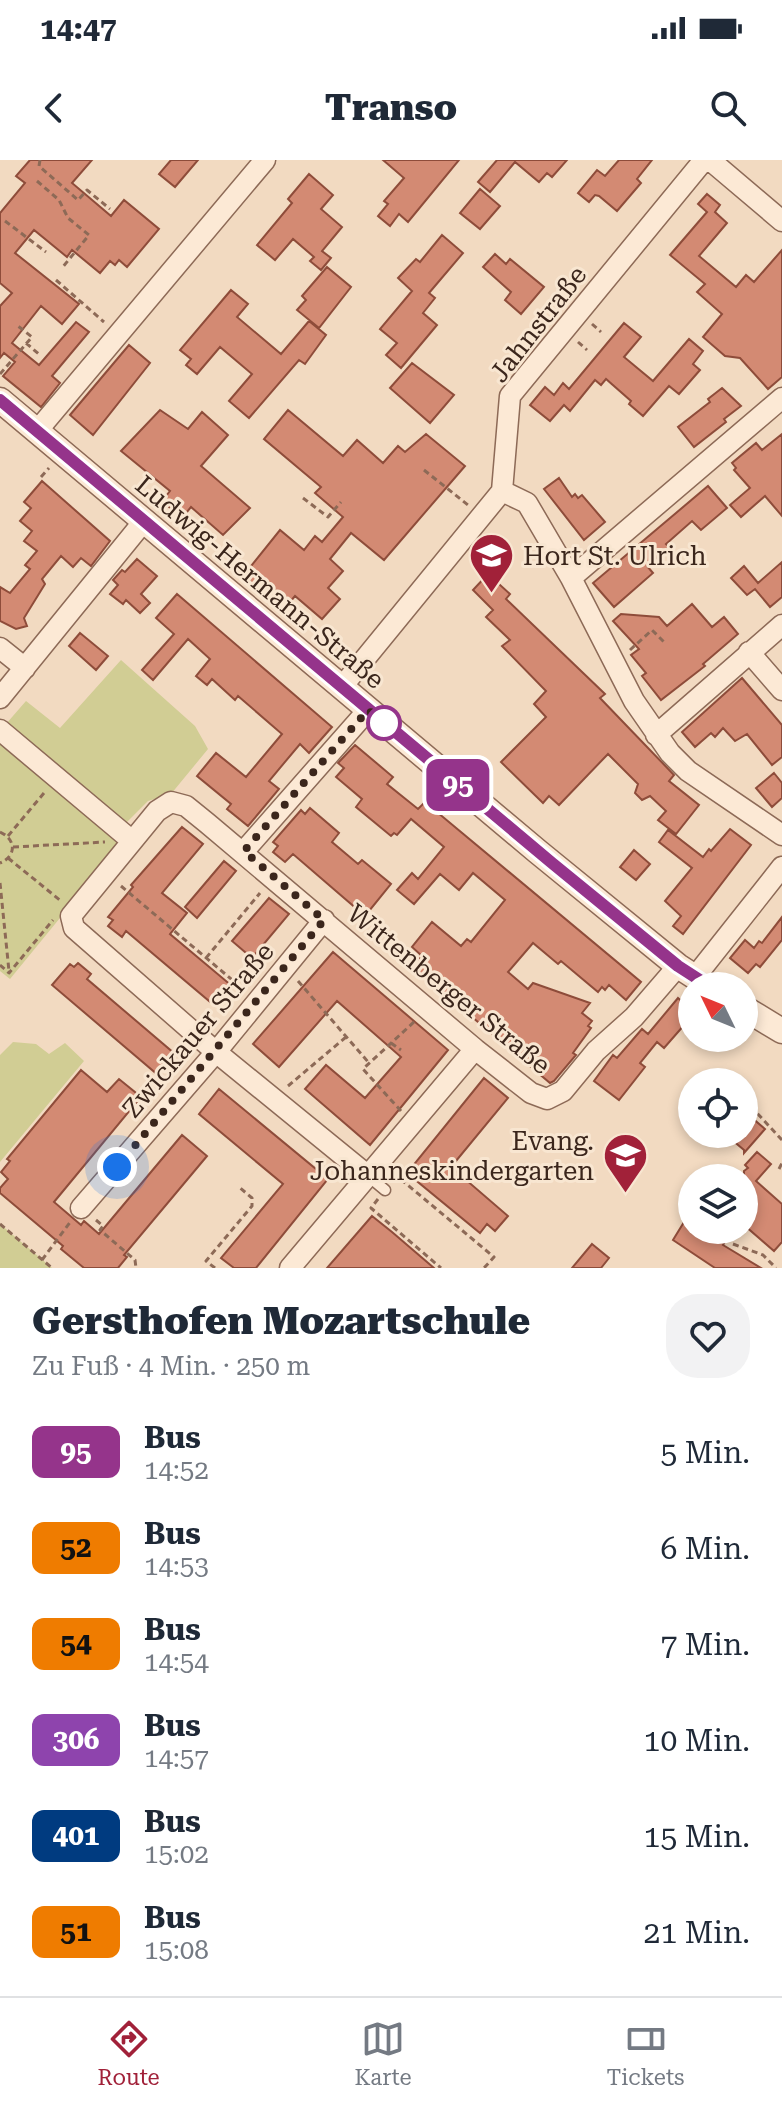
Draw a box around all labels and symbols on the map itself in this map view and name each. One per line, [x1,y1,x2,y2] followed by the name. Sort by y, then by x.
[483,260,593,388] street label: Jahnstraße
[130,469,390,695] street label: Ludwig-Hermann-Straße
[468,532,516,595] school or university icon: Hort St. Ulrich
[523,541,707,571] place label: Hort St. Ulrich
[367,706,401,740] unlabelled marker
[422,759,494,811] line badge: 95
[341,898,557,1080] street label: Wittenberger Straße
[116,937,280,1123] street label: Zwickauer Straße
[678,972,758,1052] north arrow
[310,1126,594,1186] place label: Evang. Johanneskindergarten
[601,1132,649,1195] school or university icon: Evang. Johanneskindergarten
[97,1147,137,1187] your location

